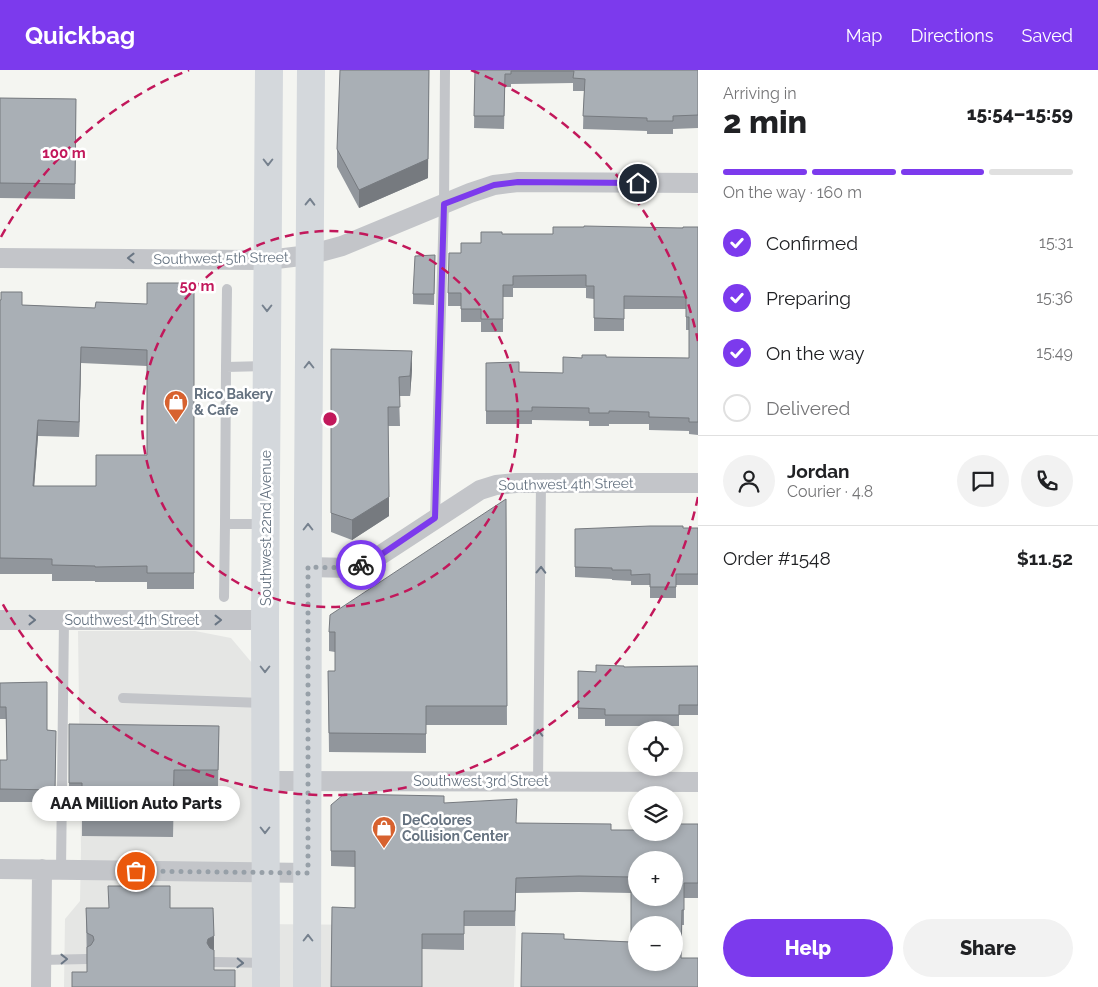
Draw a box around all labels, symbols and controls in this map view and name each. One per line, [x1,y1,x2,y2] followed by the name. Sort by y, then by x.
[25,21,135,50] text: Quickbag
[846,25,882,46] text: Map
[910,25,994,46] text: Directions
[1022,25,1073,46] text: Saved
[723,84,797,103] text: Arriving in
[967,102,1073,124] text: 15:54–15:59
[723,103,807,140] text: 2 min
[42,144,86,162] text: 100 m
[263,158,273,166] one-way arrow
[617,162,659,204] pin
[624,169,652,197] icon: home
[723,183,862,202] text: On the way · 160 m
[305,198,315,206] one-way arrow
[723,229,751,257] icon: check
[766,232,858,254] text: Confirmed
[1039,233,1073,252] text: 15:31
[153,249,289,267] street label: Southwest 5th Street
[127,253,135,264] one-way arrow
[179,277,215,295] text: 50 m
[723,284,751,312] icon: check
[766,287,851,309] text: Preparing
[1036,288,1073,307] text: 15:36
[262,305,272,313] one-way arrow
[723,339,751,367] icon: check
[766,342,865,364] text: On the way
[1036,343,1073,362] text: 15:49
[304,360,314,368] one-way arrow
[194,386,273,418] place label: Rico Bakery & Cafe
[163,389,189,423] shop icon: Rico Bakery & Cafe
[766,397,850,419] text: Delivered
[321,410,339,428] centre of rings
[258,450,274,606] street label: Southwest 22nd Avenue
[723,455,775,507] button: person
[957,455,1009,507] button: chat
[1021,455,1073,507] button: phone
[787,460,850,482] text: Jordan
[498,475,634,493] street label: Southwest 4th Street
[787,482,873,501] text: Courier · 4.8
[303,523,313,530] one-way arrow
[336,540,386,590] courier
[723,547,831,569] text: Order #1548
[1017,547,1073,569] text: $11.52
[347,551,375,579] icon: bike
[535,566,546,574] one-way arrow
[64,612,200,628] street label: Southwest 4th Street
[28,615,36,625] one-way arrow
[214,615,222,625] one-way arrow
[260,666,270,673] one-way arrow
[628,721,683,971] map controls
[628,721,683,776] button: locate
[533,729,544,737] one-way arrow
[413,773,549,789] street label: Southwest 3rd Street
[32,786,240,821] callout: AAA Million Auto Parts
[628,786,683,841] button: layers
[50,794,222,813] text: AAA Million Auto Parts
[402,812,509,844] place label: DeColores Collision Center
[371,815,397,849] shop icon: DeColores Collision Center
[260,826,270,834] one-way arrow
[115,850,157,892] pin
[628,851,683,906] button: +
[122,857,150,885] icon: bag
[628,916,683,971] button: −
[723,919,893,977] button: Help
[903,919,1073,977] button: Share
[303,934,313,942] one-way arrow
[60,954,68,964] one-way arrow
[236,957,244,968] one-way arrow

